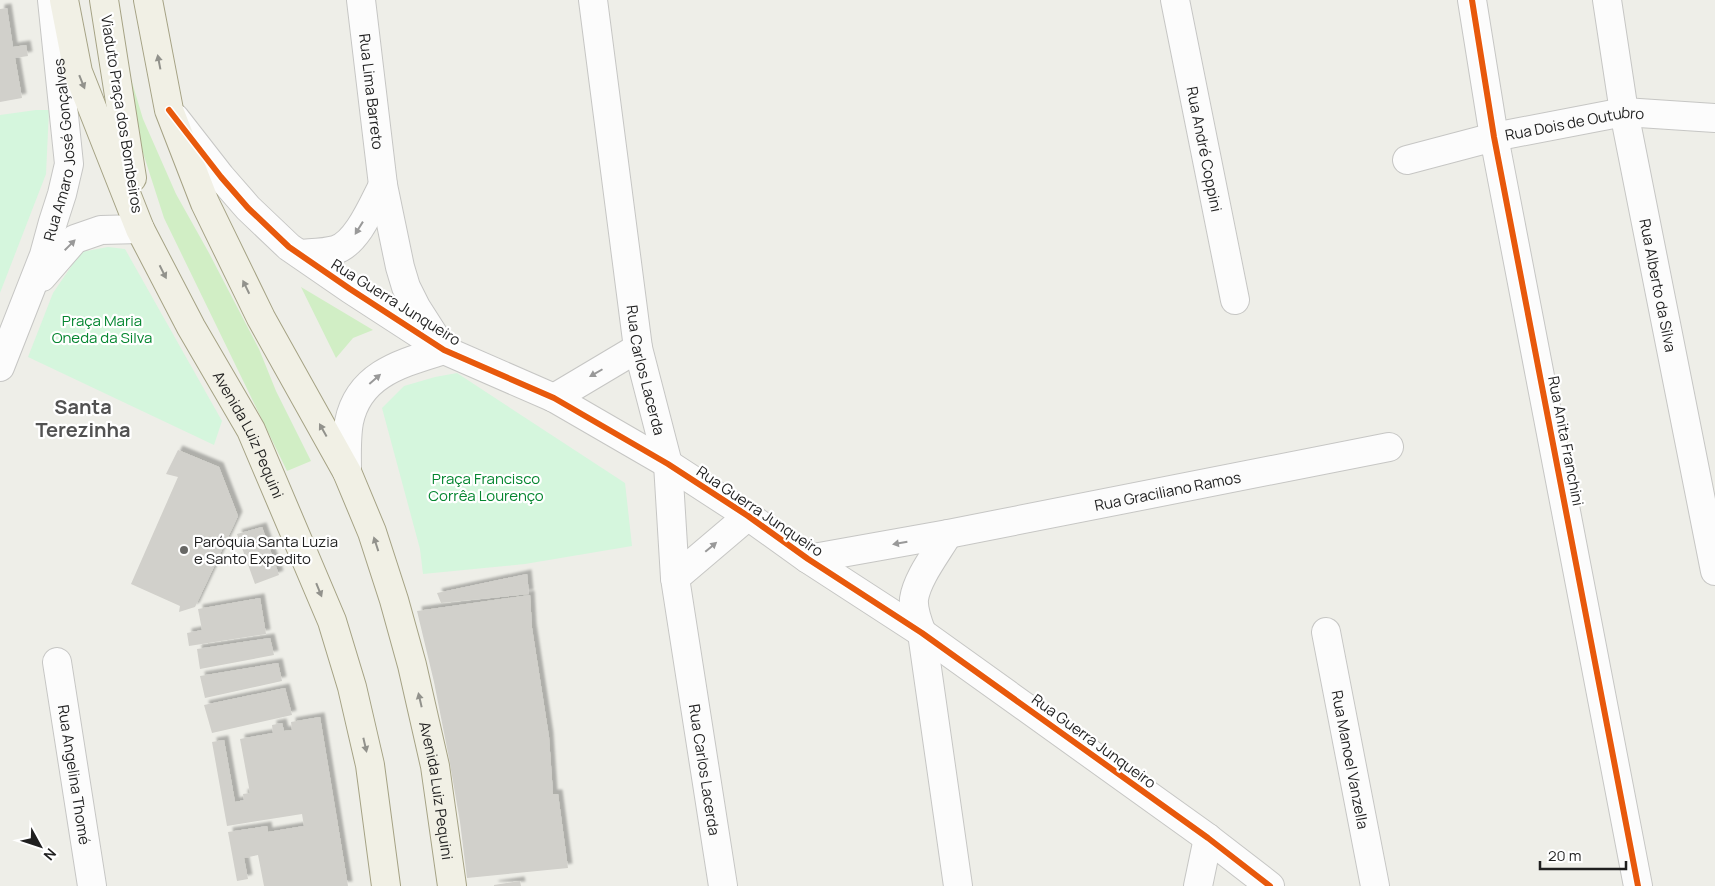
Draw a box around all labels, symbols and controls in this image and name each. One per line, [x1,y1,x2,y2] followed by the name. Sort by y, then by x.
[96,13,148,215] street label: Viaduto Praça dos Bombeiros
[355,32,389,151] street label: Rua Lima Barreto
[155,53,163,69] one-way arrow
[38,57,80,243] street label: Rua Amaro José Gonçalves
[79,74,86,89] one-way arrow
[1182,84,1228,214] street label: Rua André Coppini
[1503,101,1645,145] street label: Rua Dois de Outubro
[1635,217,1682,354] street label: Rua Alberto da Silva
[355,221,364,234] one-way arrow
[64,239,76,251] one-way arrow
[327,254,465,350] street label: Rua Guerra Junqueiro
[159,265,167,279] one-way arrow
[242,280,250,294] one-way arrow
[622,304,671,437] street label: Rua Carlos Lacerda
[52,310,152,348] park label: Praça Maria Oneda da Silva
[208,367,289,502] street label: Avenida Luiz Pequini
[589,369,604,377] one-way arrow
[368,374,381,385] one-way arrow
[1543,374,1589,508] street label: Rua Anita Franchini
[35,393,131,443] district label: Santa Terezinha
[319,422,327,437] one-way arrow
[692,461,828,561] street label: Rua Guerra Junqueiro
[1093,466,1243,515] street label: Rua Graciliano Ramos
[428,468,544,506] park label: Praça Francisco Corrêa Lourenço
[194,531,338,569] place label: Paróquia Santa Luzia e Santo Expedito
[372,536,380,551] one-way arrow
[892,539,908,547] one-way arrow
[705,541,717,553] one-way arrow
[178,544,190,556] marker: Paróquia Santa Luzia e Santo Expedito
[315,583,323,597] one-way arrow
[1327,688,1374,831] street label: Rua Manoel Vanzella
[1028,689,1160,793] street label: Rua Guerra Junqueiro
[416,693,424,708] one-way arrow
[53,703,96,846] street label: Rua Angelina Thomé
[684,703,725,837] street label: Rua Carlos Lacerda
[415,719,459,861] street label: Avenida Luiz Pequini
[361,738,369,753] one-way arrow
[15,821,65,871] north arrow
[1540,838,1626,870] scale bar
[40,845,61,865] text: N
[1548,845,1581,866] text: 20 m

